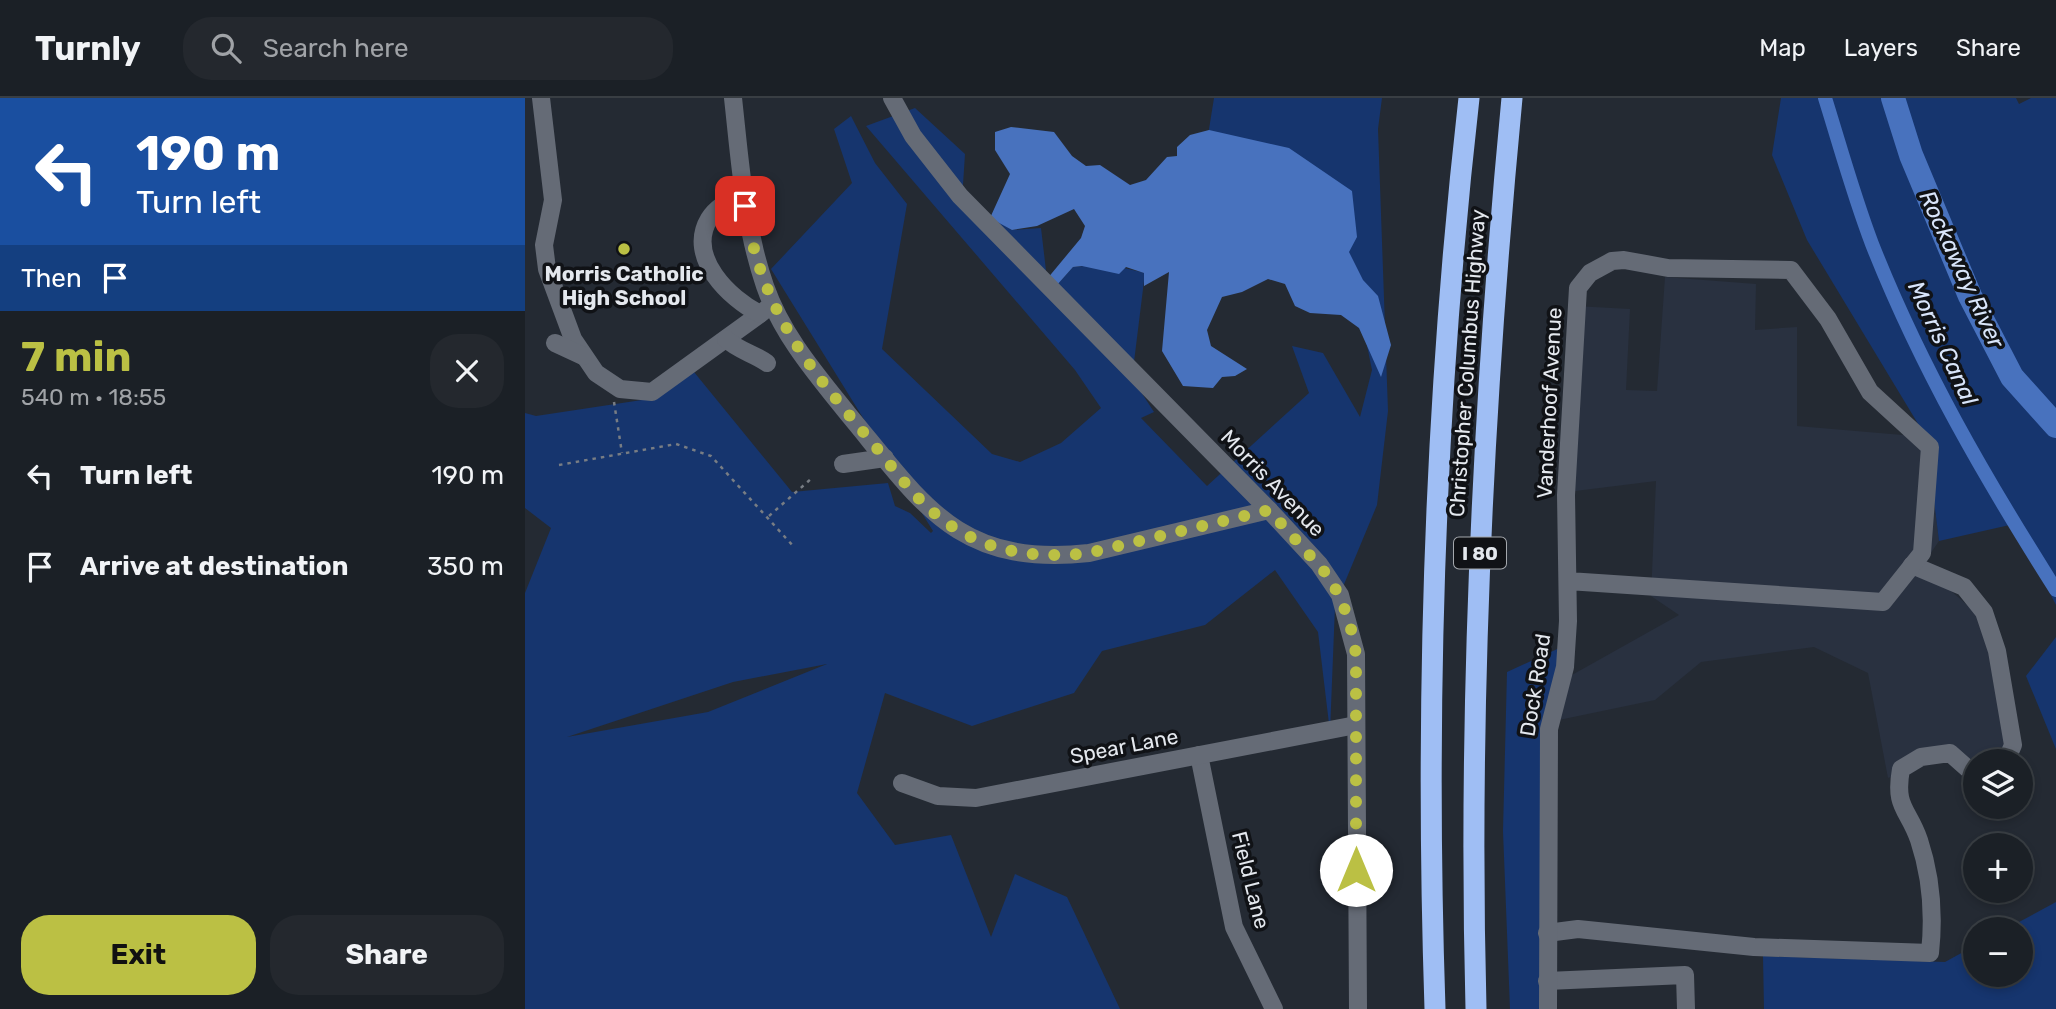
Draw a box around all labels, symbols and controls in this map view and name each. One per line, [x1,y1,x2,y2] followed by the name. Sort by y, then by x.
[183,17,673,80] search box
[35,29,141,68] text: Turnly
[207,29,245,67] icon: search
[263,33,409,64] text: Search here
[1759,34,1806,62] text: Map
[1844,34,1918,62] text: Layers
[1956,34,2021,62] text: Share
[136,124,280,182] text: 190 m
[21,126,112,217] icon: left
[715,176,775,236] pin
[136,183,261,221] text: Turn left
[1913,186,2011,353] water label: Rockaway River
[726,187,764,225] icon: arrive
[1444,208,1490,518] street label: Christopher Columbus Highway
[616,241,632,257] marker: Morris Catholic High School
[96,259,134,297] icon: arrive
[544,261,704,310] place label: Morris Catholic High School
[21,263,82,294] text: Then
[1902,276,1984,410] water label: Morris Canal
[1532,307,1566,499] street label: Vanderhoof Avenue
[21,332,132,382] text: 7 min
[430,334,504,408] button: close
[21,383,166,411] text: 540 m · 18:55
[1216,424,1330,542] street label: Morris Avenue
[21,457,59,495] icon: left
[80,460,192,491] text: Turn left
[431,460,504,491] text: 190 m
[1454,538,1506,568] road number: I 80
[21,548,59,586] icon: arrive
[80,551,348,582] text: Arrive at destination
[427,551,504,582] text: 350 m
[1515,632,1555,738] street label: Dock Road
[1068,723,1180,769] street label: Spear Lane
[1963,749,2033,987] map controls
[1963,749,2033,819] button: layers
[1227,829,1275,931] street label: Field Lane
[1319,833,1393,907] position arrow
[1963,833,2033,903] button: +
[21,915,256,995] button: Exit
[270,915,504,995] button: Share
[1963,917,2033,987] button: −

